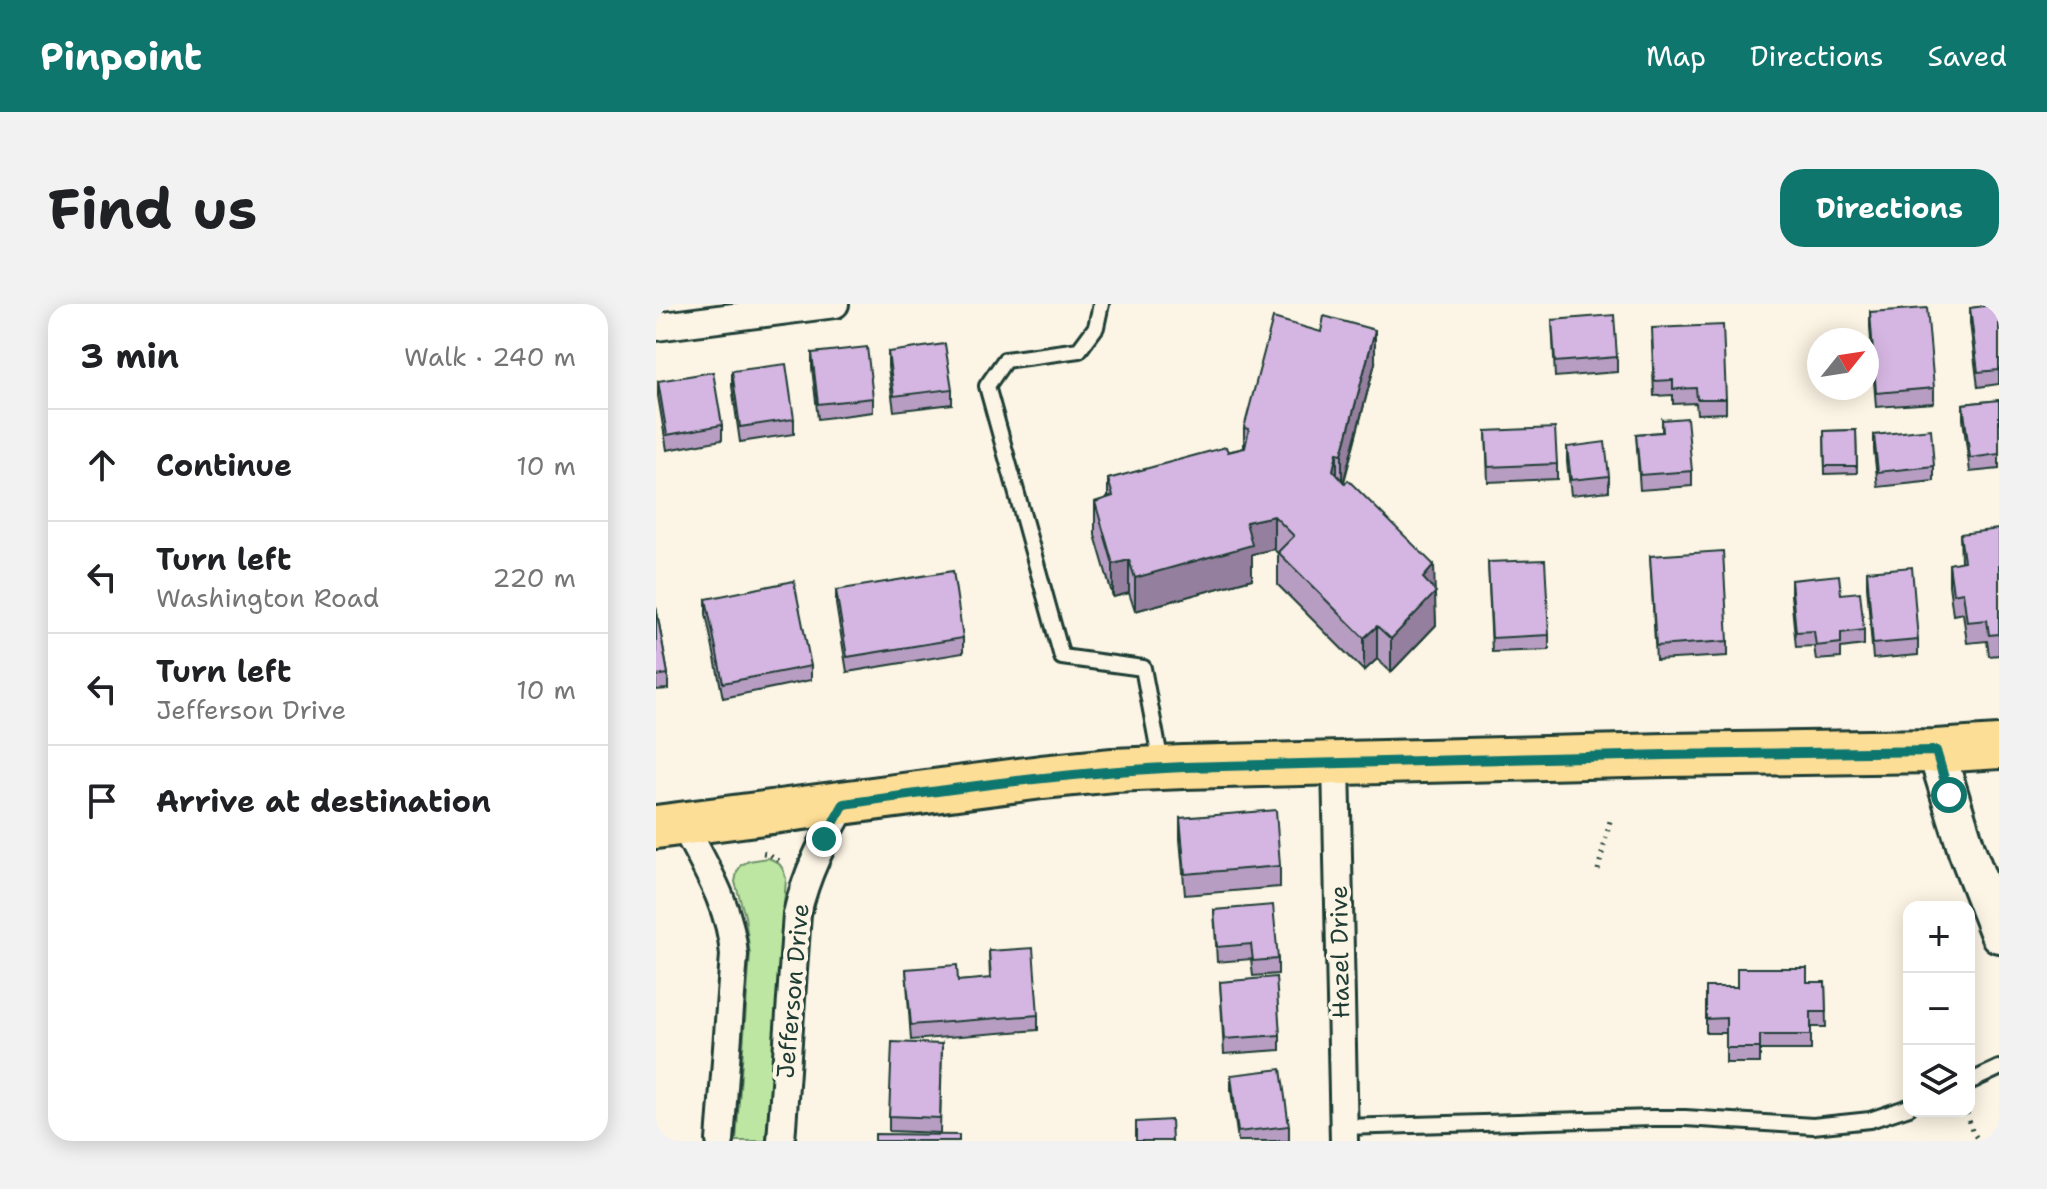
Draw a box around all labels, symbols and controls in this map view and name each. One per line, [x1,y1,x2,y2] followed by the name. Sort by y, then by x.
[40,31,202,82] text: Pinpoint
[1646,37,1706,75] text: Map
[1750,37,1884,75] text: Directions
[1928,37,2007,75] text: Saved
[1780,169,1999,247] button: Directions
[48,171,257,246] text: Find us
[1807,328,1879,400] north arrow
[80,333,179,379] text: 3 min
[404,339,576,374] text: Walk · 240 m
[80,443,124,487] icon: ahead
[156,445,292,486] text: Continue
[516,448,576,483] text: 10 m
[156,539,291,580] text: Turn left
[80,555,124,599] icon: left
[492,560,576,595] text: 220 m
[156,580,379,615] text: Washington Road
[156,651,291,692] text: Turn left
[80,667,124,711] icon: left
[516,672,576,707] text: 10 m
[156,692,346,727] text: Jefferson Drive
[1931,777,1967,813] route start
[80,779,124,823] icon: arrive
[156,781,491,822] text: Arrive at destination
[806,821,842,857] route end
[1323,885,1357,1019] street label: Hazel Drive
[1903,901,1975,1117] map controls
[1903,901,1975,973] button: +
[769,902,817,1080] street label: Jefferson Drive
[1903,973,1975,1045] button: −
[1903,1045,1975,1117] button: layers

